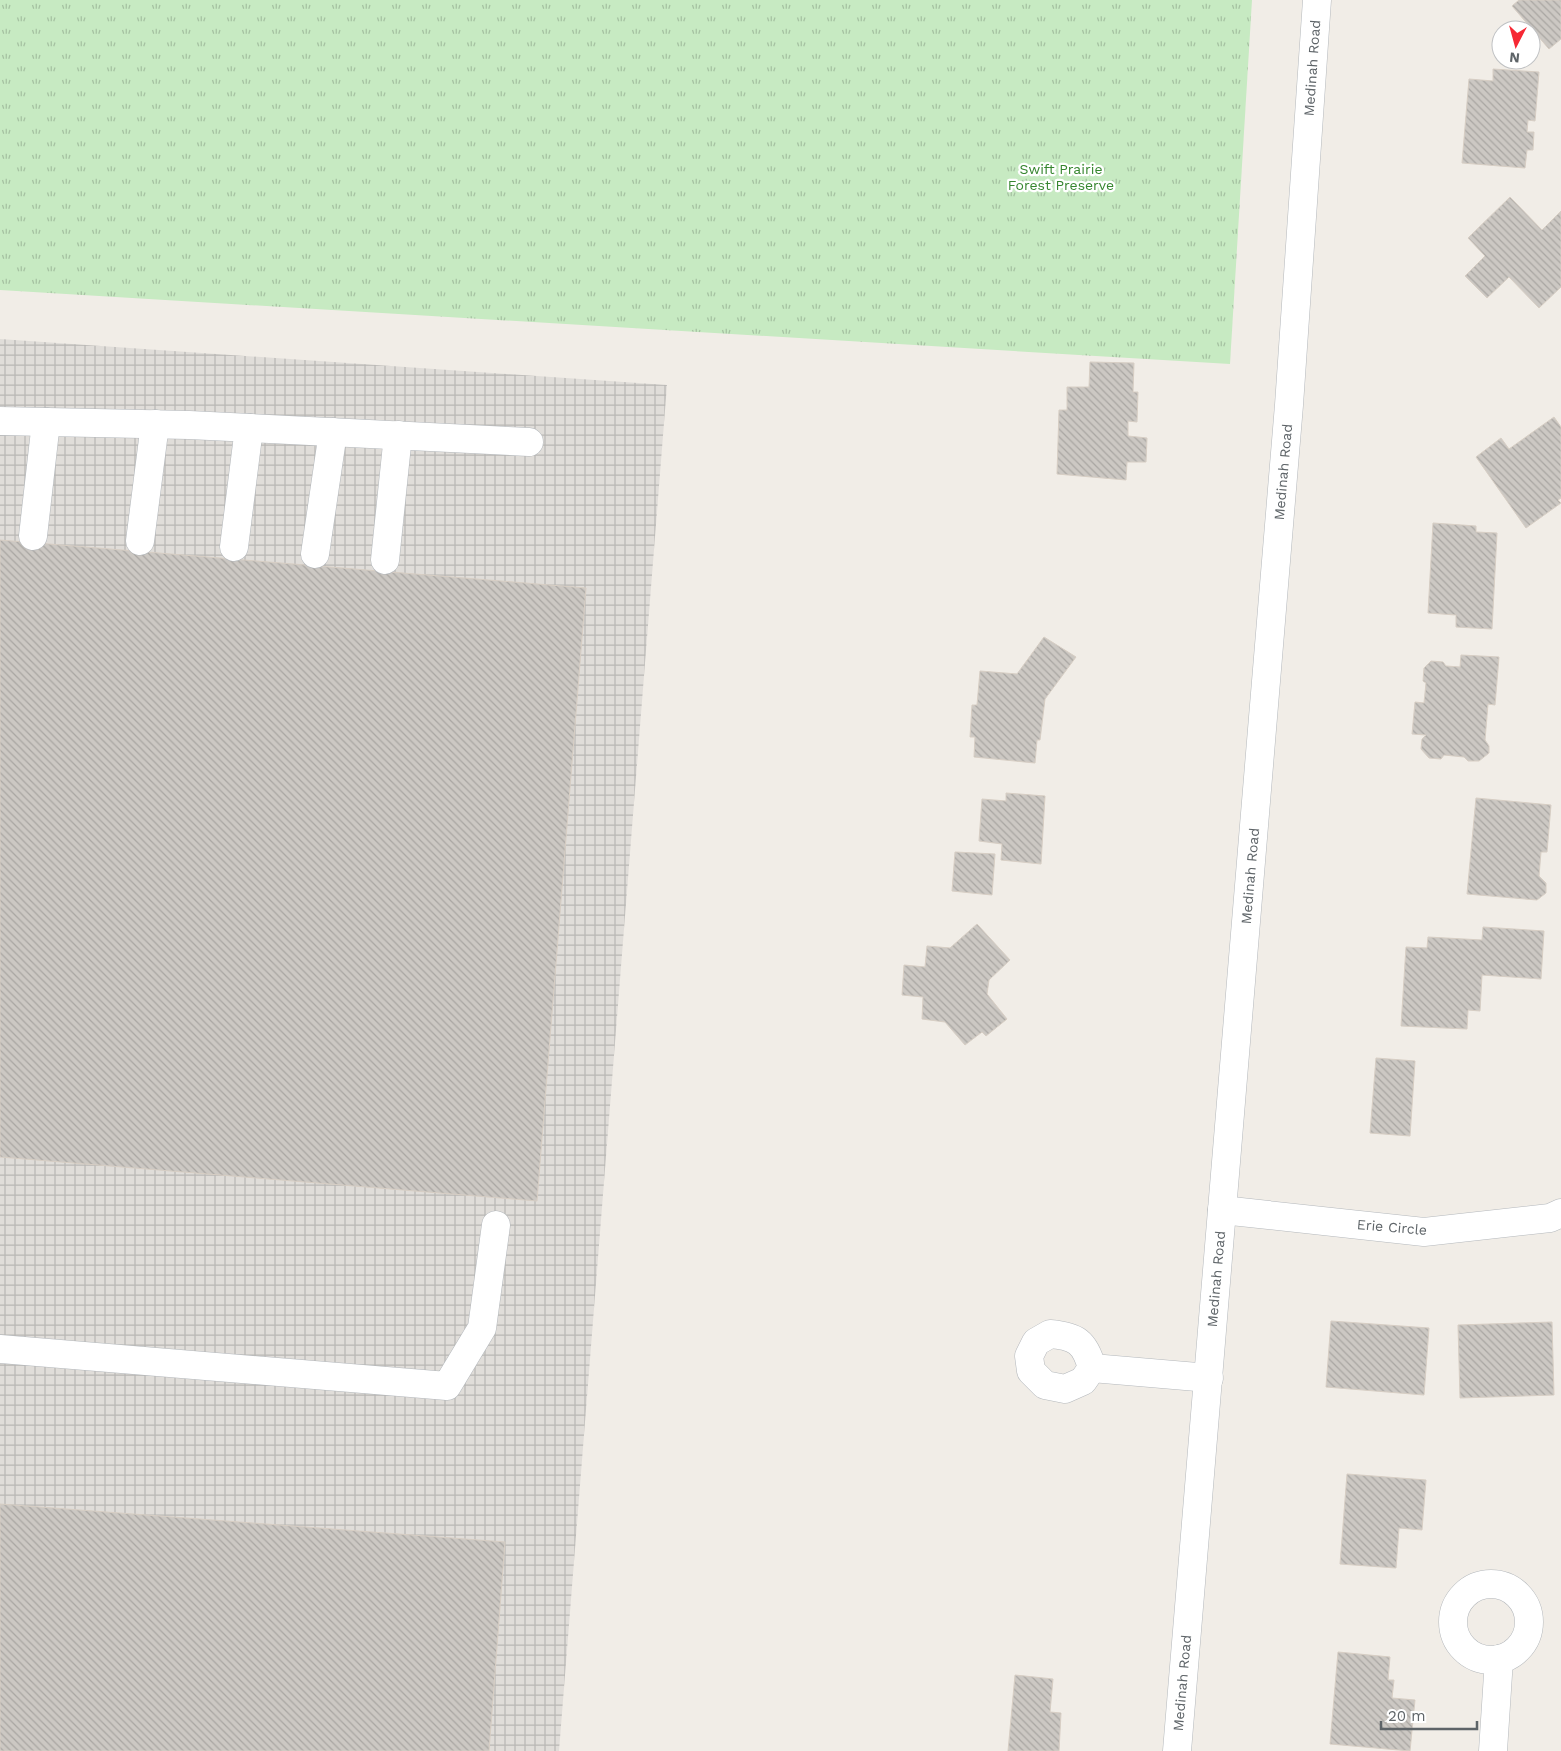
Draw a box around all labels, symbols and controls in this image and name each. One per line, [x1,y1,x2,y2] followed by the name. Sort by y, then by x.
[1301,19,1323,117] street label: Medinah Road
[1491,20,1541,70] north arrow
[1509,49,1521,66] text: N
[1008,161,1114,193] park label: Swift Prairie Forest Preserve
[1271,423,1295,521] street label: Medinah Road
[1238,827,1262,925] street label: Medinah Road
[1356,1216,1428,1238] street label: Erie Circle
[1204,1230,1228,1328] street label: Medinah Road
[1170,1634,1194,1732] street label: Medinah Road
[1381,1698,1477,1730] scale bar
[1388,1707,1426,1725] text: 20 m

